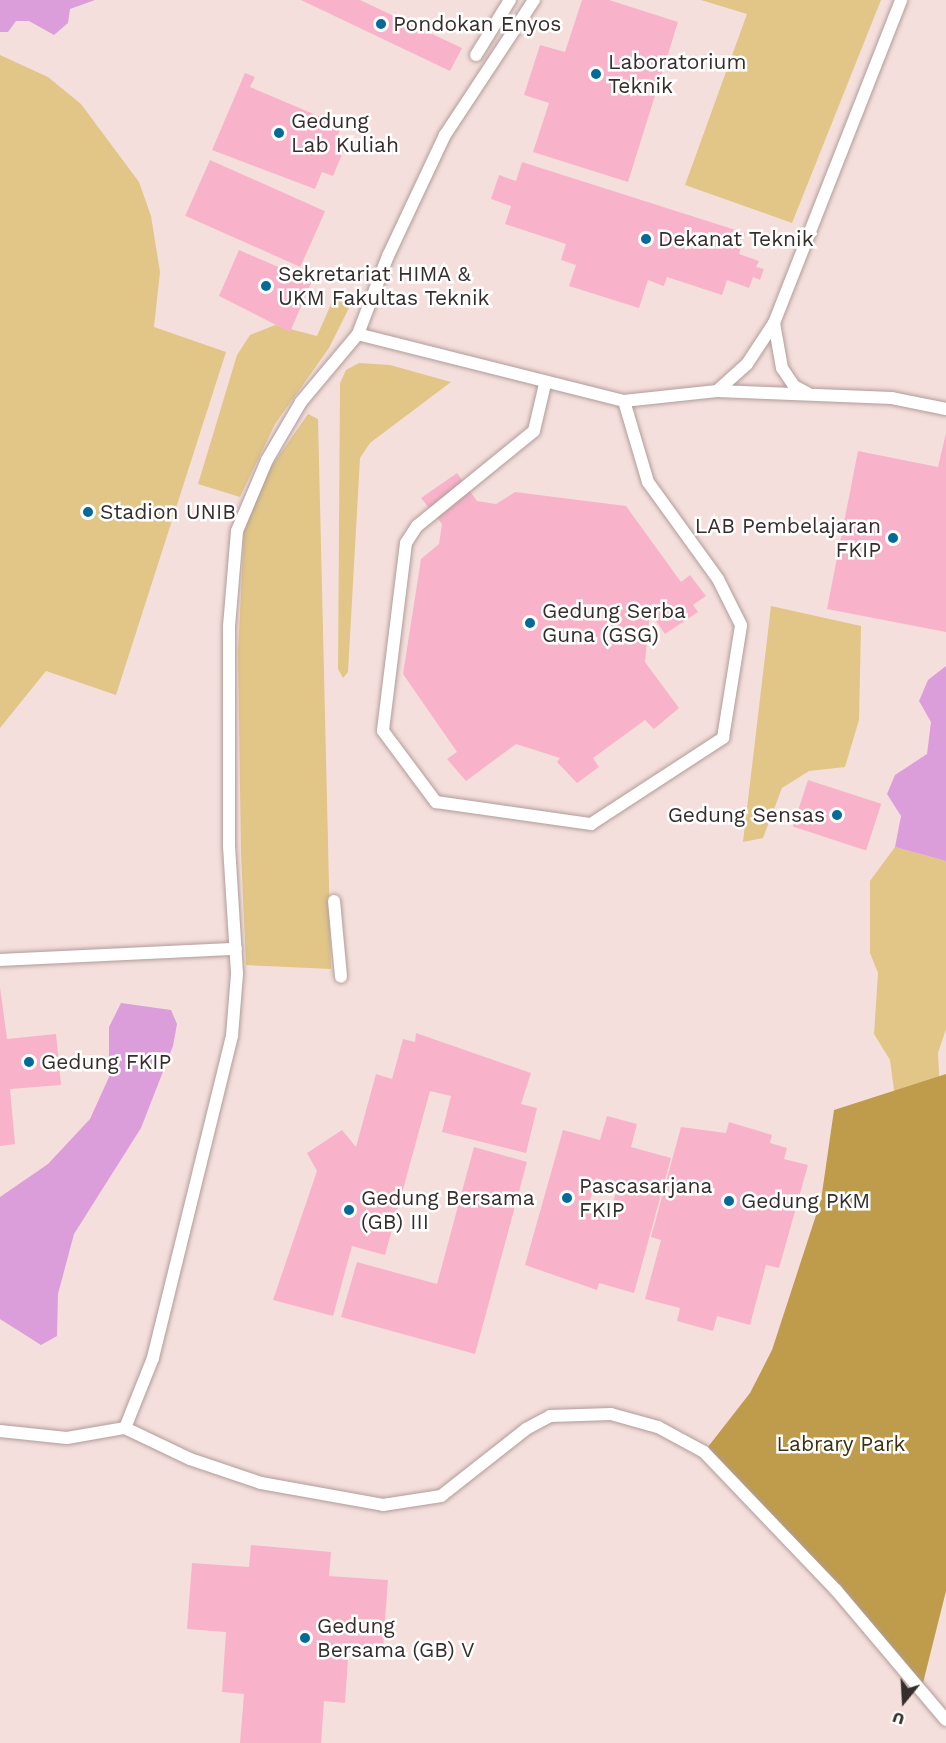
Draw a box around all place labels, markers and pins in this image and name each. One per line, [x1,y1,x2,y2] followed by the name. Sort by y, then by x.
[393,11,561,37] place label: Pondokan Enyos
[374,17,388,31] marker: Pondokan Enyos
[608,49,746,99] place label: Laboratorium Teknik
[589,67,603,81] marker: Laboratorium Teknik
[291,108,399,158] place label: Gedung Lab Kuliah
[272,126,286,140] marker: Gedung Lab Kuliah
[658,226,814,252] place label: Dekanat Teknik
[639,232,653,246] marker: Dekanat Teknik
[278,261,490,311] place label: Sekretariat HIMA & UKM Fakultas Teknik
[259,279,273,293] marker: Sekretariat HIMA & UKM Fakultas Teknik
[100,499,236,525] place label: Stadion UNIB
[81,505,95,519] marker: Stadion UNIB
[695,513,881,563] place label: LAB Pembelajaran FKIP
[886,531,900,545] marker: LAB Pembelajaran FKIP
[542,598,686,648] place label: Gedung Serba Guna (GSG)
[523,616,537,630] marker: Gedung Serba Guna (GSG)
[668,802,825,828] place label: Gedung Sensas
[830,808,844,822] marker: Gedung Sensas
[41,1049,171,1075] place label: Gedung FKIP
[22,1055,36,1069] marker: Gedung FKIP
[579,1173,712,1223] place label: Pascasarjana FKIP
[361,1185,535,1235] place label: Gedung Bersama (GB) III
[741,1188,870,1214] place label: Gedung PKM
[560,1191,574,1205] marker: Pascasarjana FKIP
[722,1194,736,1208] marker: Gedung PKM
[342,1203,356,1217] marker: Gedung Bersama (GB) III
[317,1613,476,1663] place label: Gedung Bersama (GB) V
[298,1631,312,1645] marker: Gedung Bersama (GB) V

